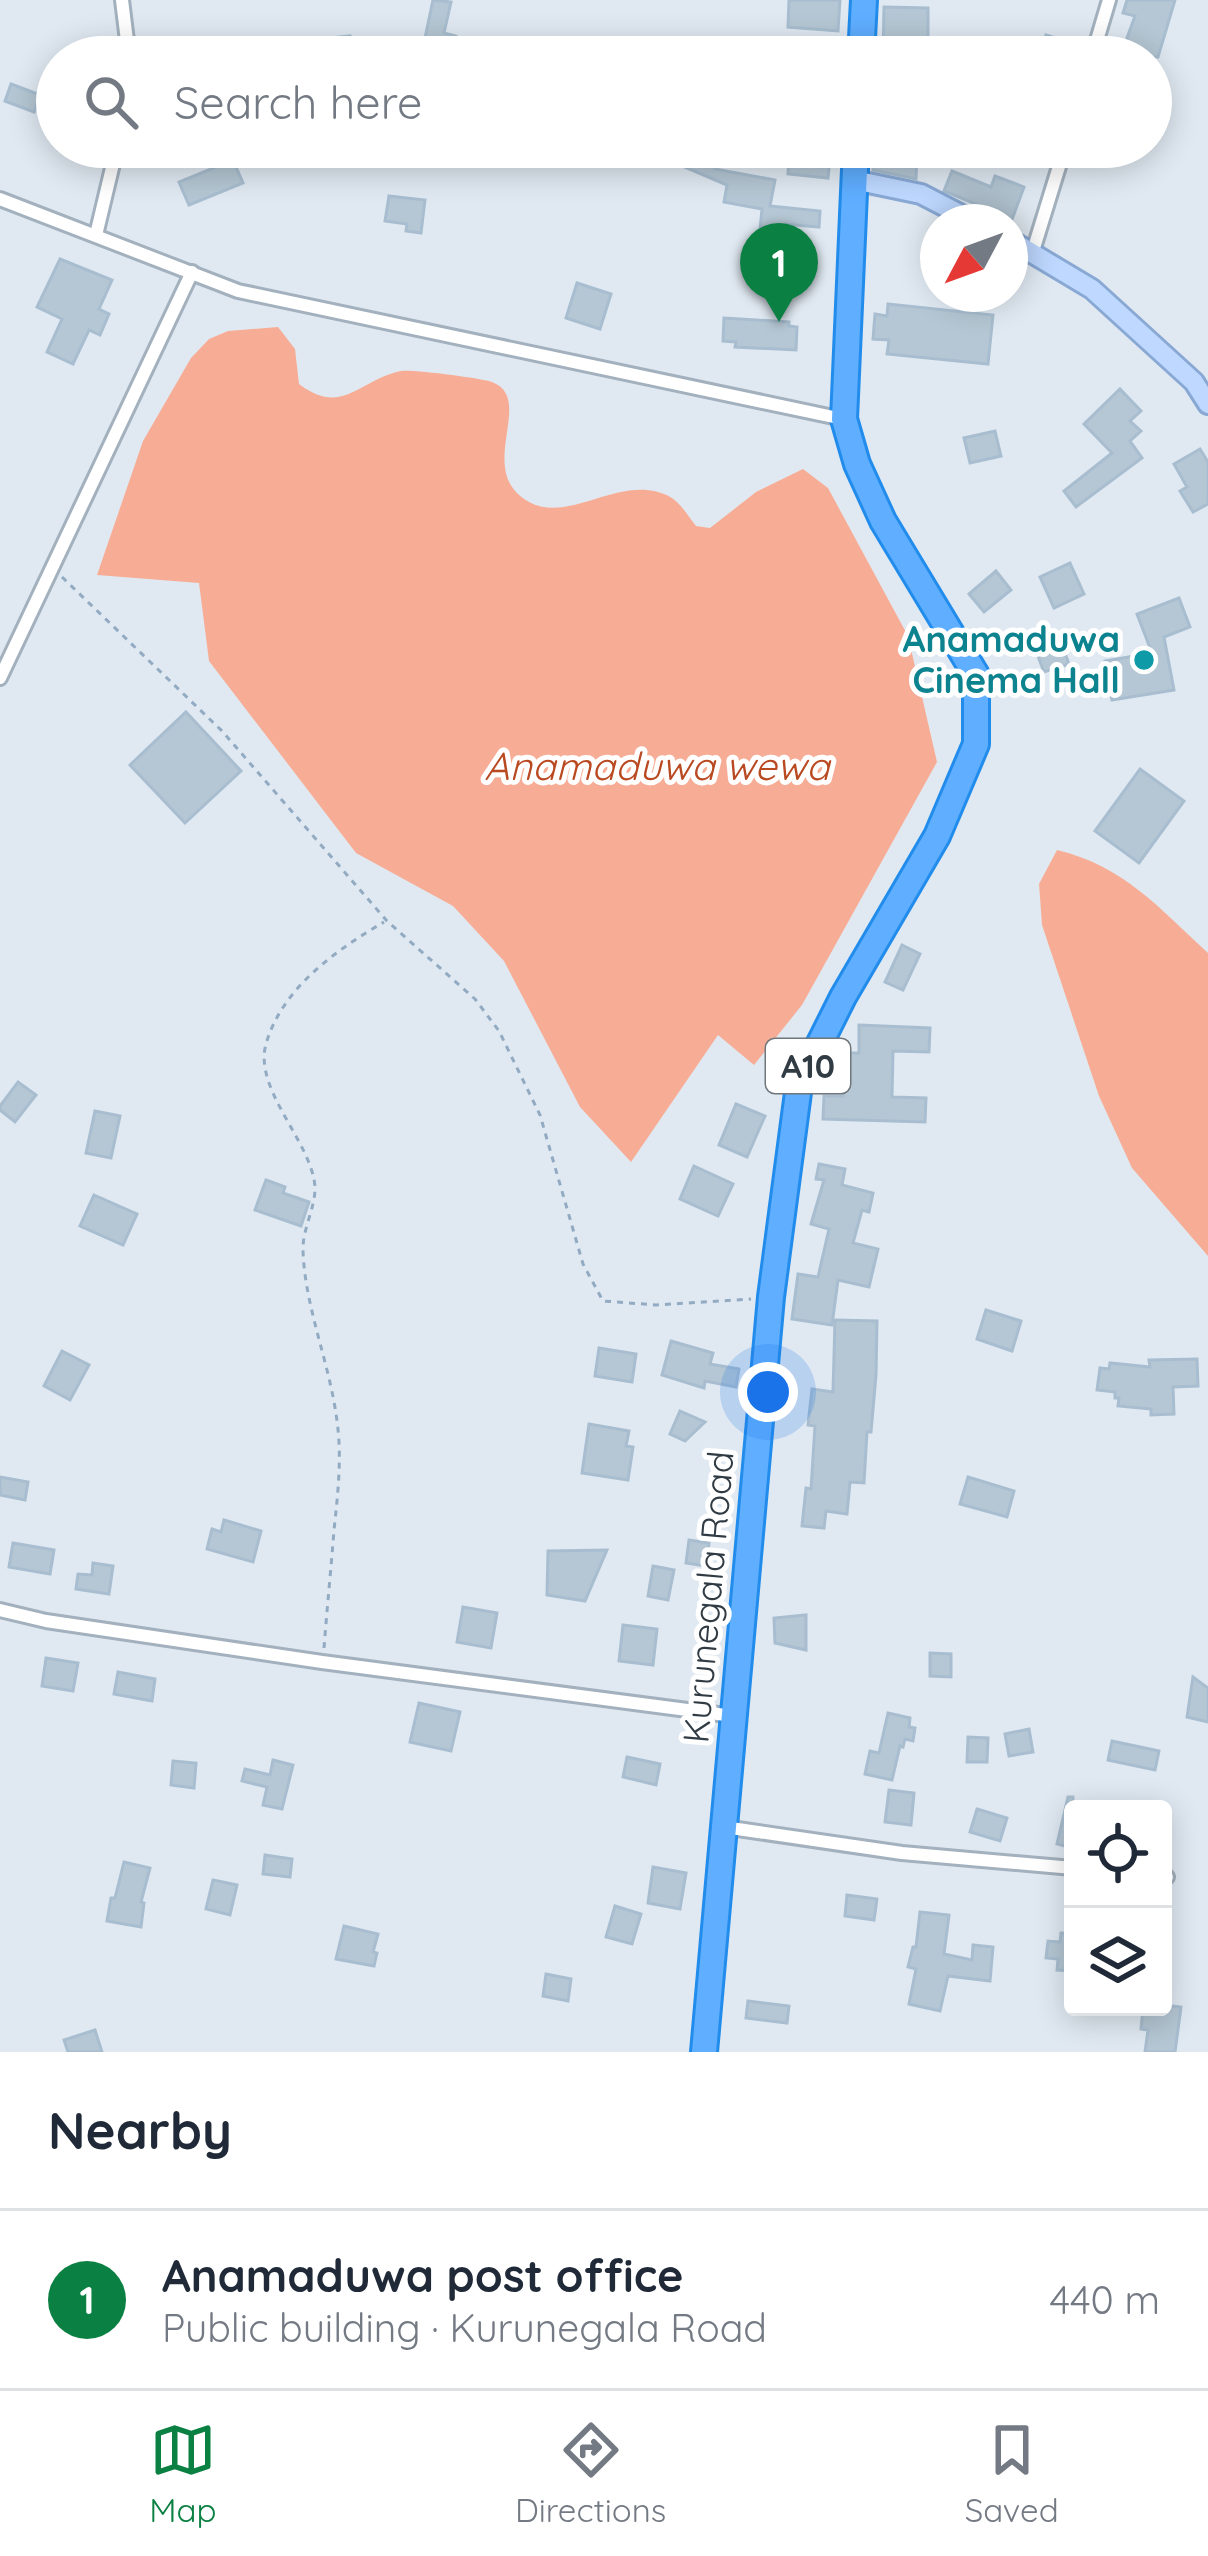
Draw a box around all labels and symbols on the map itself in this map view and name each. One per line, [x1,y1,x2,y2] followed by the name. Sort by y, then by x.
[920,204,1028,312] north arrow
[740,223,818,322] pin: 1
[902,616,1120,702] place label: Anamaduwa Cinema Hall
[1131,647,1157,673] marker: Anamaduwa Cinema Hall
[484,741,832,790] water label: Anamaduwa wewa
[766,1039,850,1093] road number: A10
[738,1362,798,1422] your location
[672,1449,743,1745] street label: Kurunegala Road

